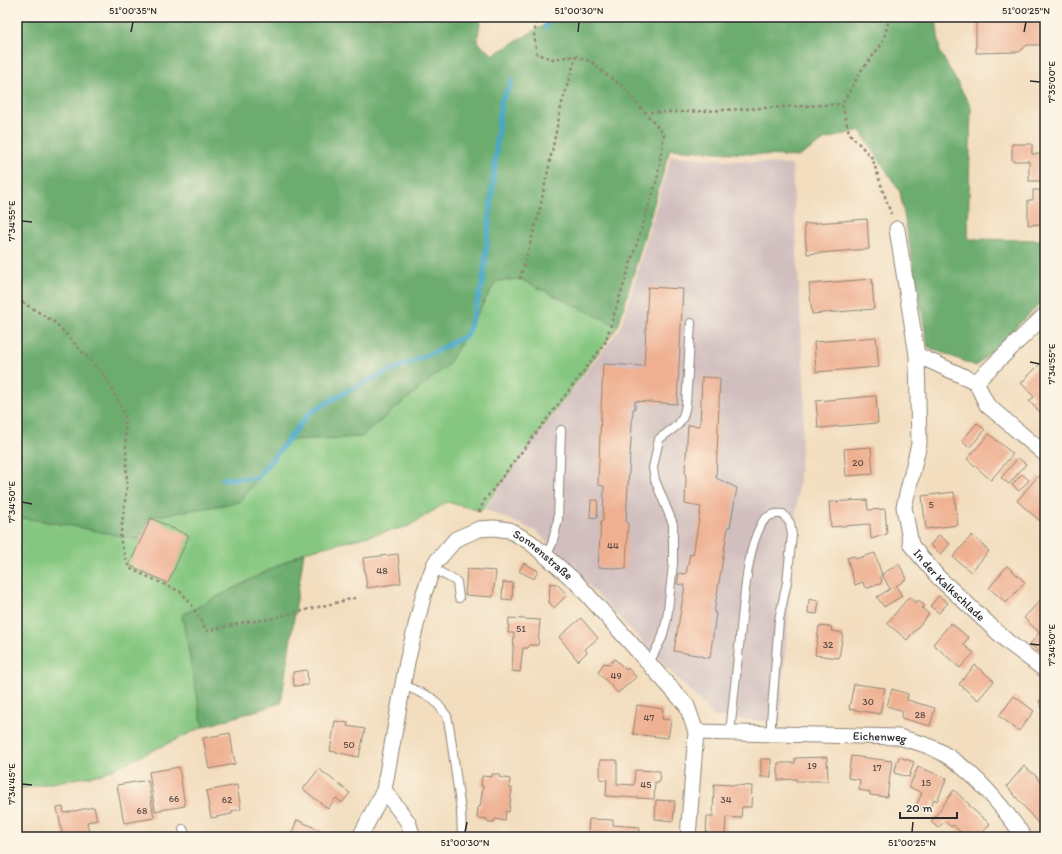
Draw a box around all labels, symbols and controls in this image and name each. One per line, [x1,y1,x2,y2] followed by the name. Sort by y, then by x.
[109,4,157,17] text: 51°00'35"N
[554,4,604,17] text: 51°00'30"N
[1002,4,1050,17] text: 51°00'25"N
[1045,61,1058,103] text: 7°35'00"E
[5,200,18,241] text: 7°34'55"E
[1045,343,1058,384] text: 7°34'55"E
[852,456,864,469] house number: 20
[5,481,18,523] text: 7°34'50"E
[928,498,934,511] house number: 5
[511,527,576,583] street label: Sonnenstraße
[607,539,619,552] house number: 44
[911,546,988,624] street label: In der Kalkschlade
[376,564,388,577] house number: 48
[516,622,526,635] house number: 51
[1045,624,1058,666] text: 7°34'50"E
[823,638,834,651] house number: 32
[610,669,622,682] house number: 49
[862,695,874,708] house number: 30
[915,708,926,721] house number: 28
[644,711,655,724] house number: 47
[853,729,909,746] street label: Eichenweg
[343,738,355,751] house number: 50
[807,759,817,772] house number: 19
[872,761,882,774] house number: 17
[5,763,18,805] text: 7°34'45"E
[921,776,931,789] house number: 15
[640,778,652,791] house number: 45
[169,792,179,805] house number: 66
[222,793,233,806] house number: 62
[720,793,732,806] house number: 34
[900,794,957,820] scale bar
[906,801,933,815] text: 20 m
[137,804,148,817] house number: 68
[440,836,490,849] text: 51°00'30"N
[888,836,936,849] text: 51°00'25"N

